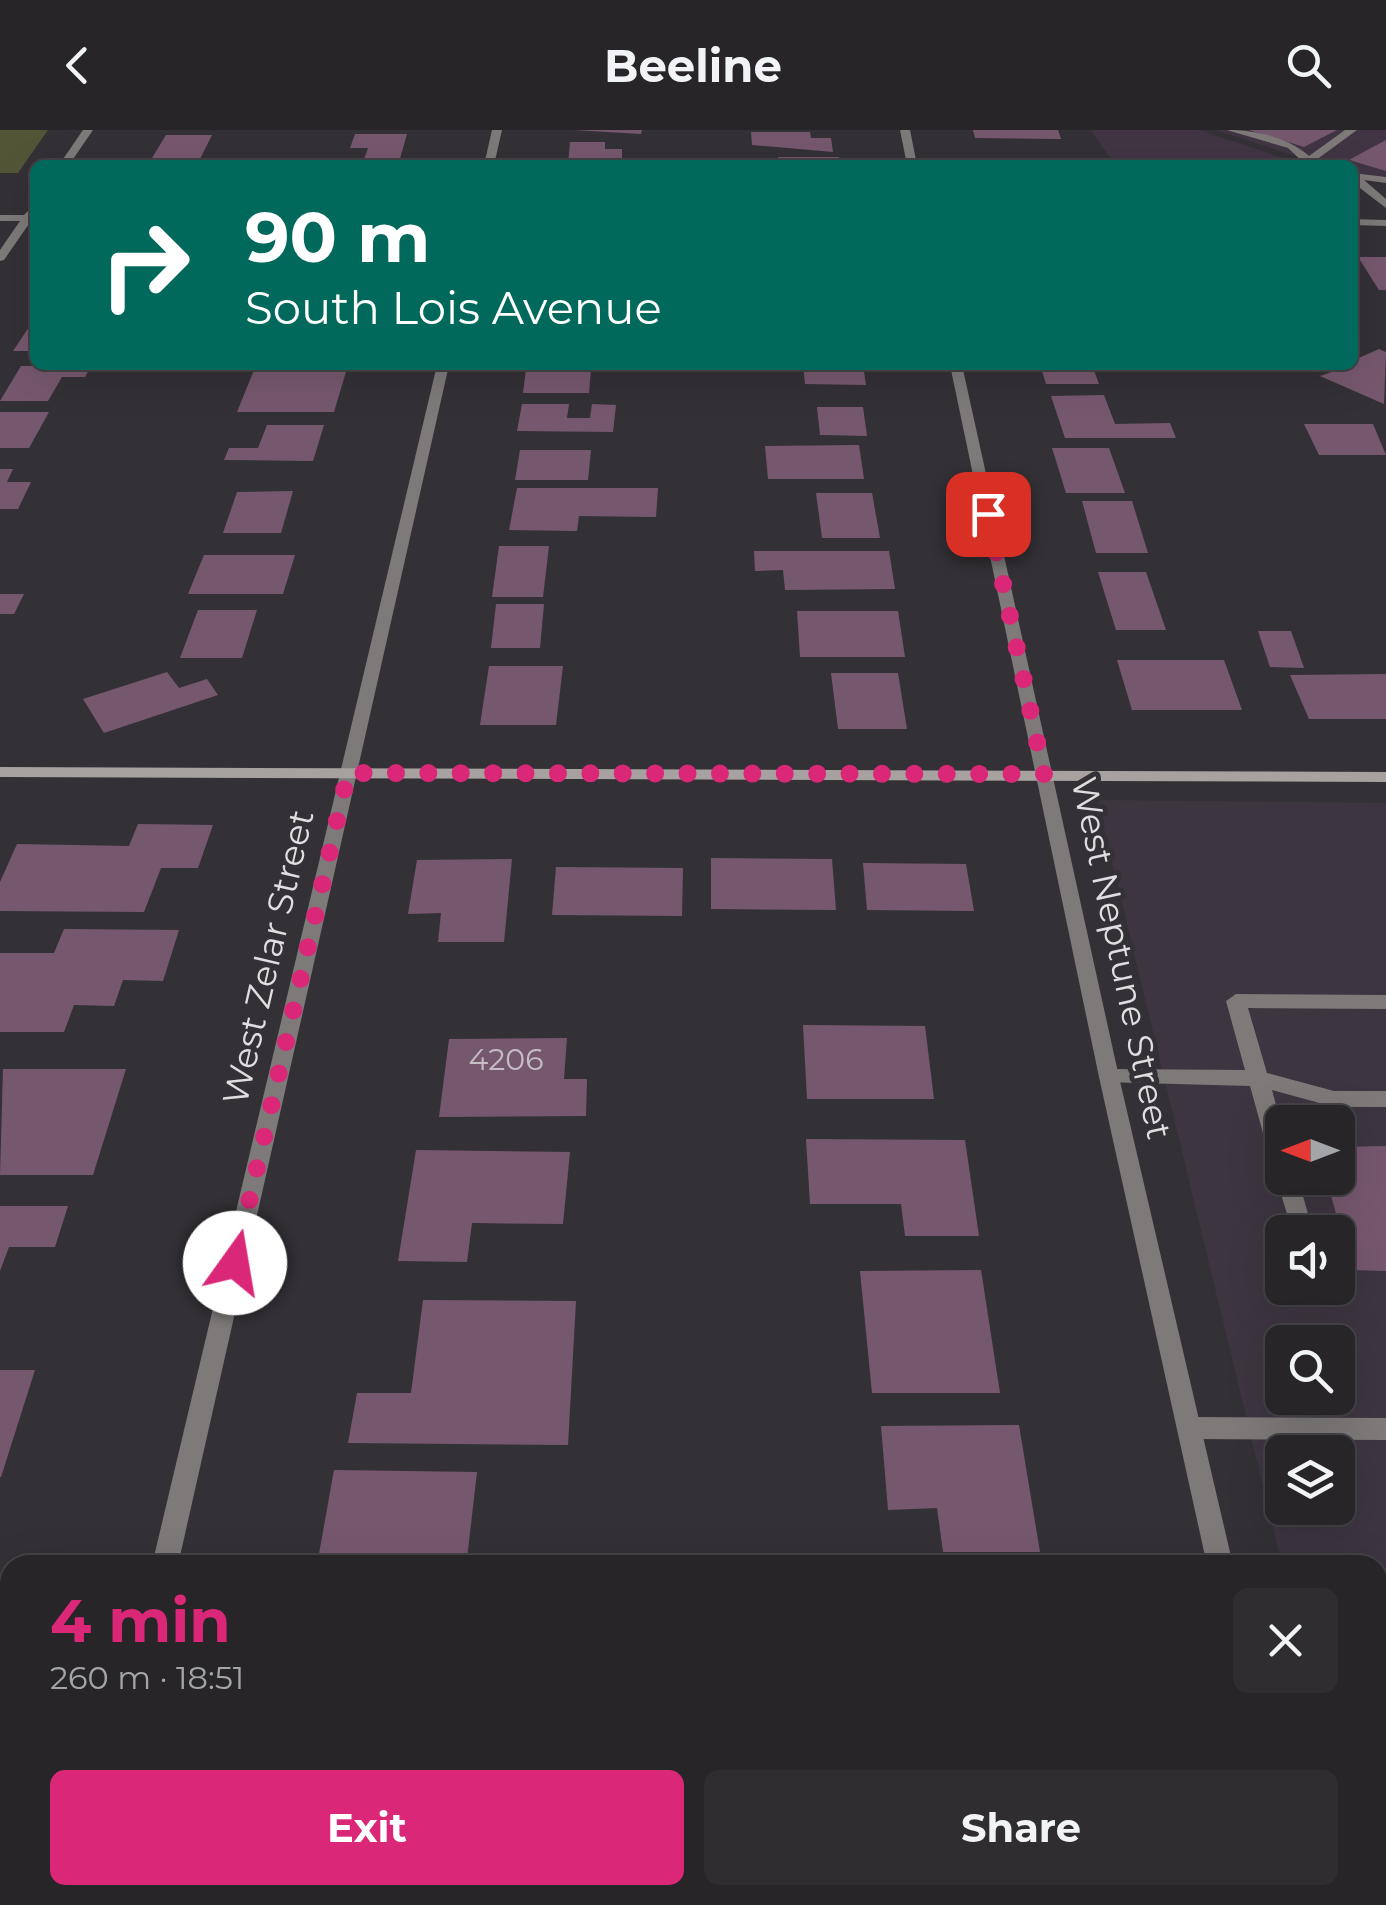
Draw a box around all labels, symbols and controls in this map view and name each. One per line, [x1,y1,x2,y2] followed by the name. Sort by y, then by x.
[50,38,105,93] icon: back
[604,38,782,93] text: Beeline
[1281,38,1336,93] icon: search
[245,194,430,280] text: 90 m
[80,200,210,330] icon: right
[245,280,662,335] text: South Lois Avenue
[946,472,1031,557] pin
[961,487,1016,542] icon: arrive
[1063,773,1181,1143] street label: West Neptune Street
[213,805,323,1109] street label: West Zelar Street
[469,1041,543,1078] house number: 4206
[1265,1105,1355,1195] north arrow
[1265,1105,1355,1525] map controls
[183,1211,287,1315] position arrow
[1265,1215,1355,1305] button: sound
[1265,1325,1355,1415] button: search
[1265,1435,1355,1525] button: layers
[50,1584,231,1657] text: 4 min
[1233,1588,1338,1693] button: close
[50,1658,244,1697] text: 260 m · 18:51
[50,1770,684,1885] button: Exit
[704,1770,1338,1885] button: Share

